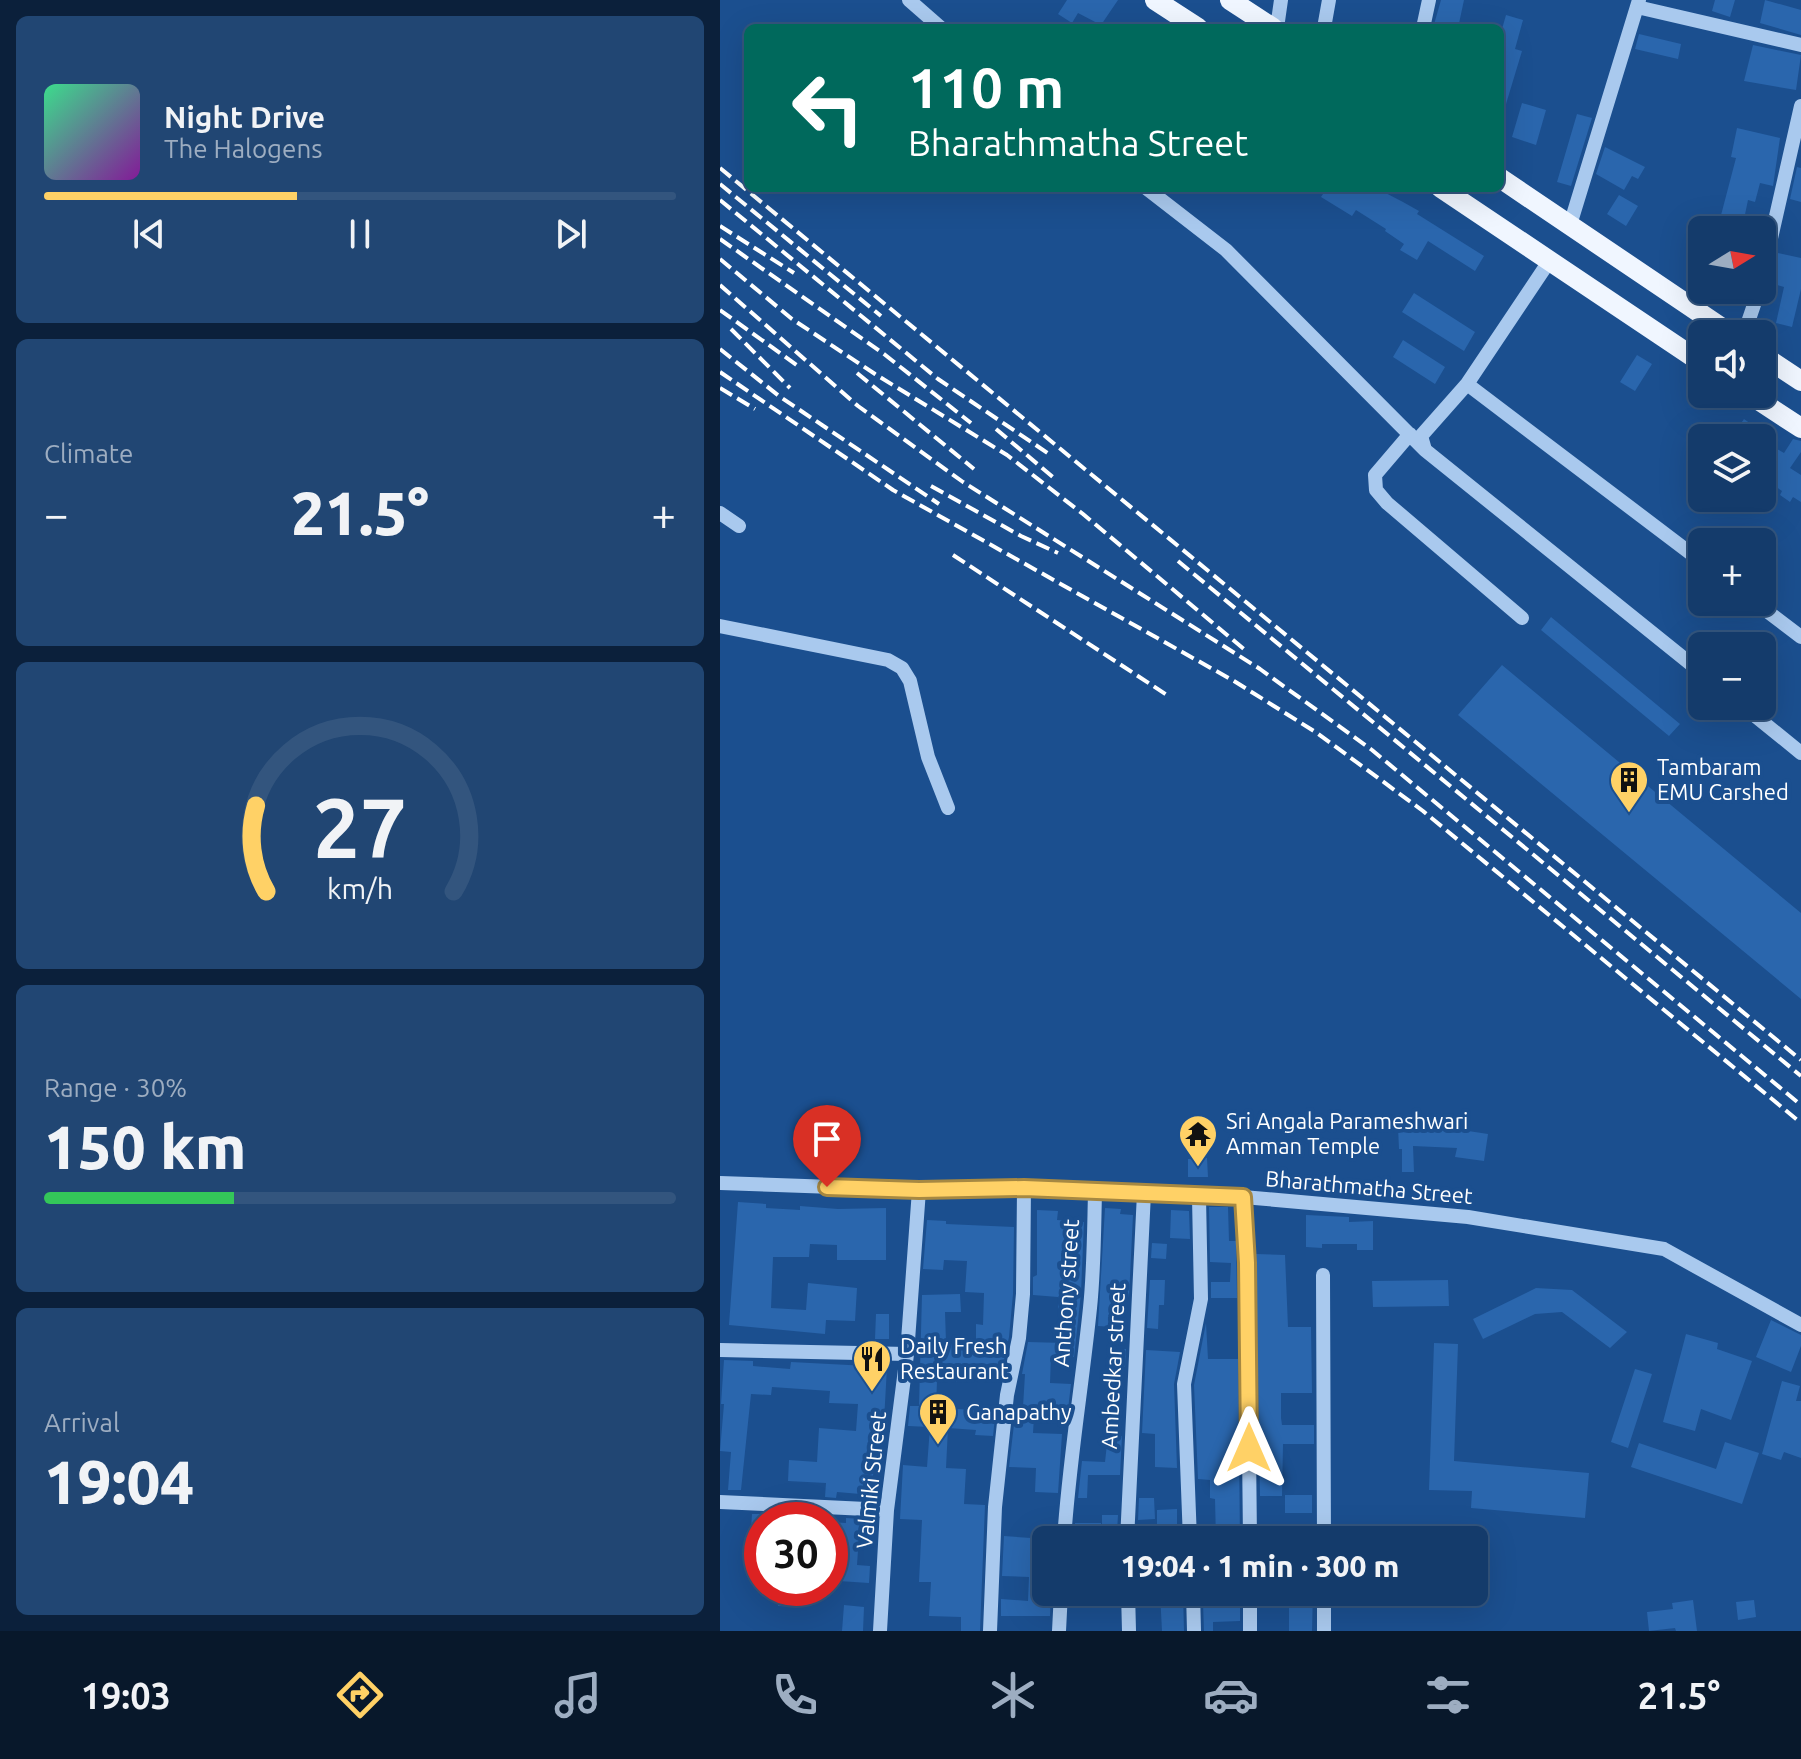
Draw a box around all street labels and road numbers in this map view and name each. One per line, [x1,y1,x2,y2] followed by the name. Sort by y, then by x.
[1264,1165,1474,1208] street label: Bharathmatha Street
[1048,1218,1083,1368] street label: Anthony street
[1096,1282,1129,1450] street label: Ambedkar street
[851,1410,890,1550] street label: Valmiki Street

